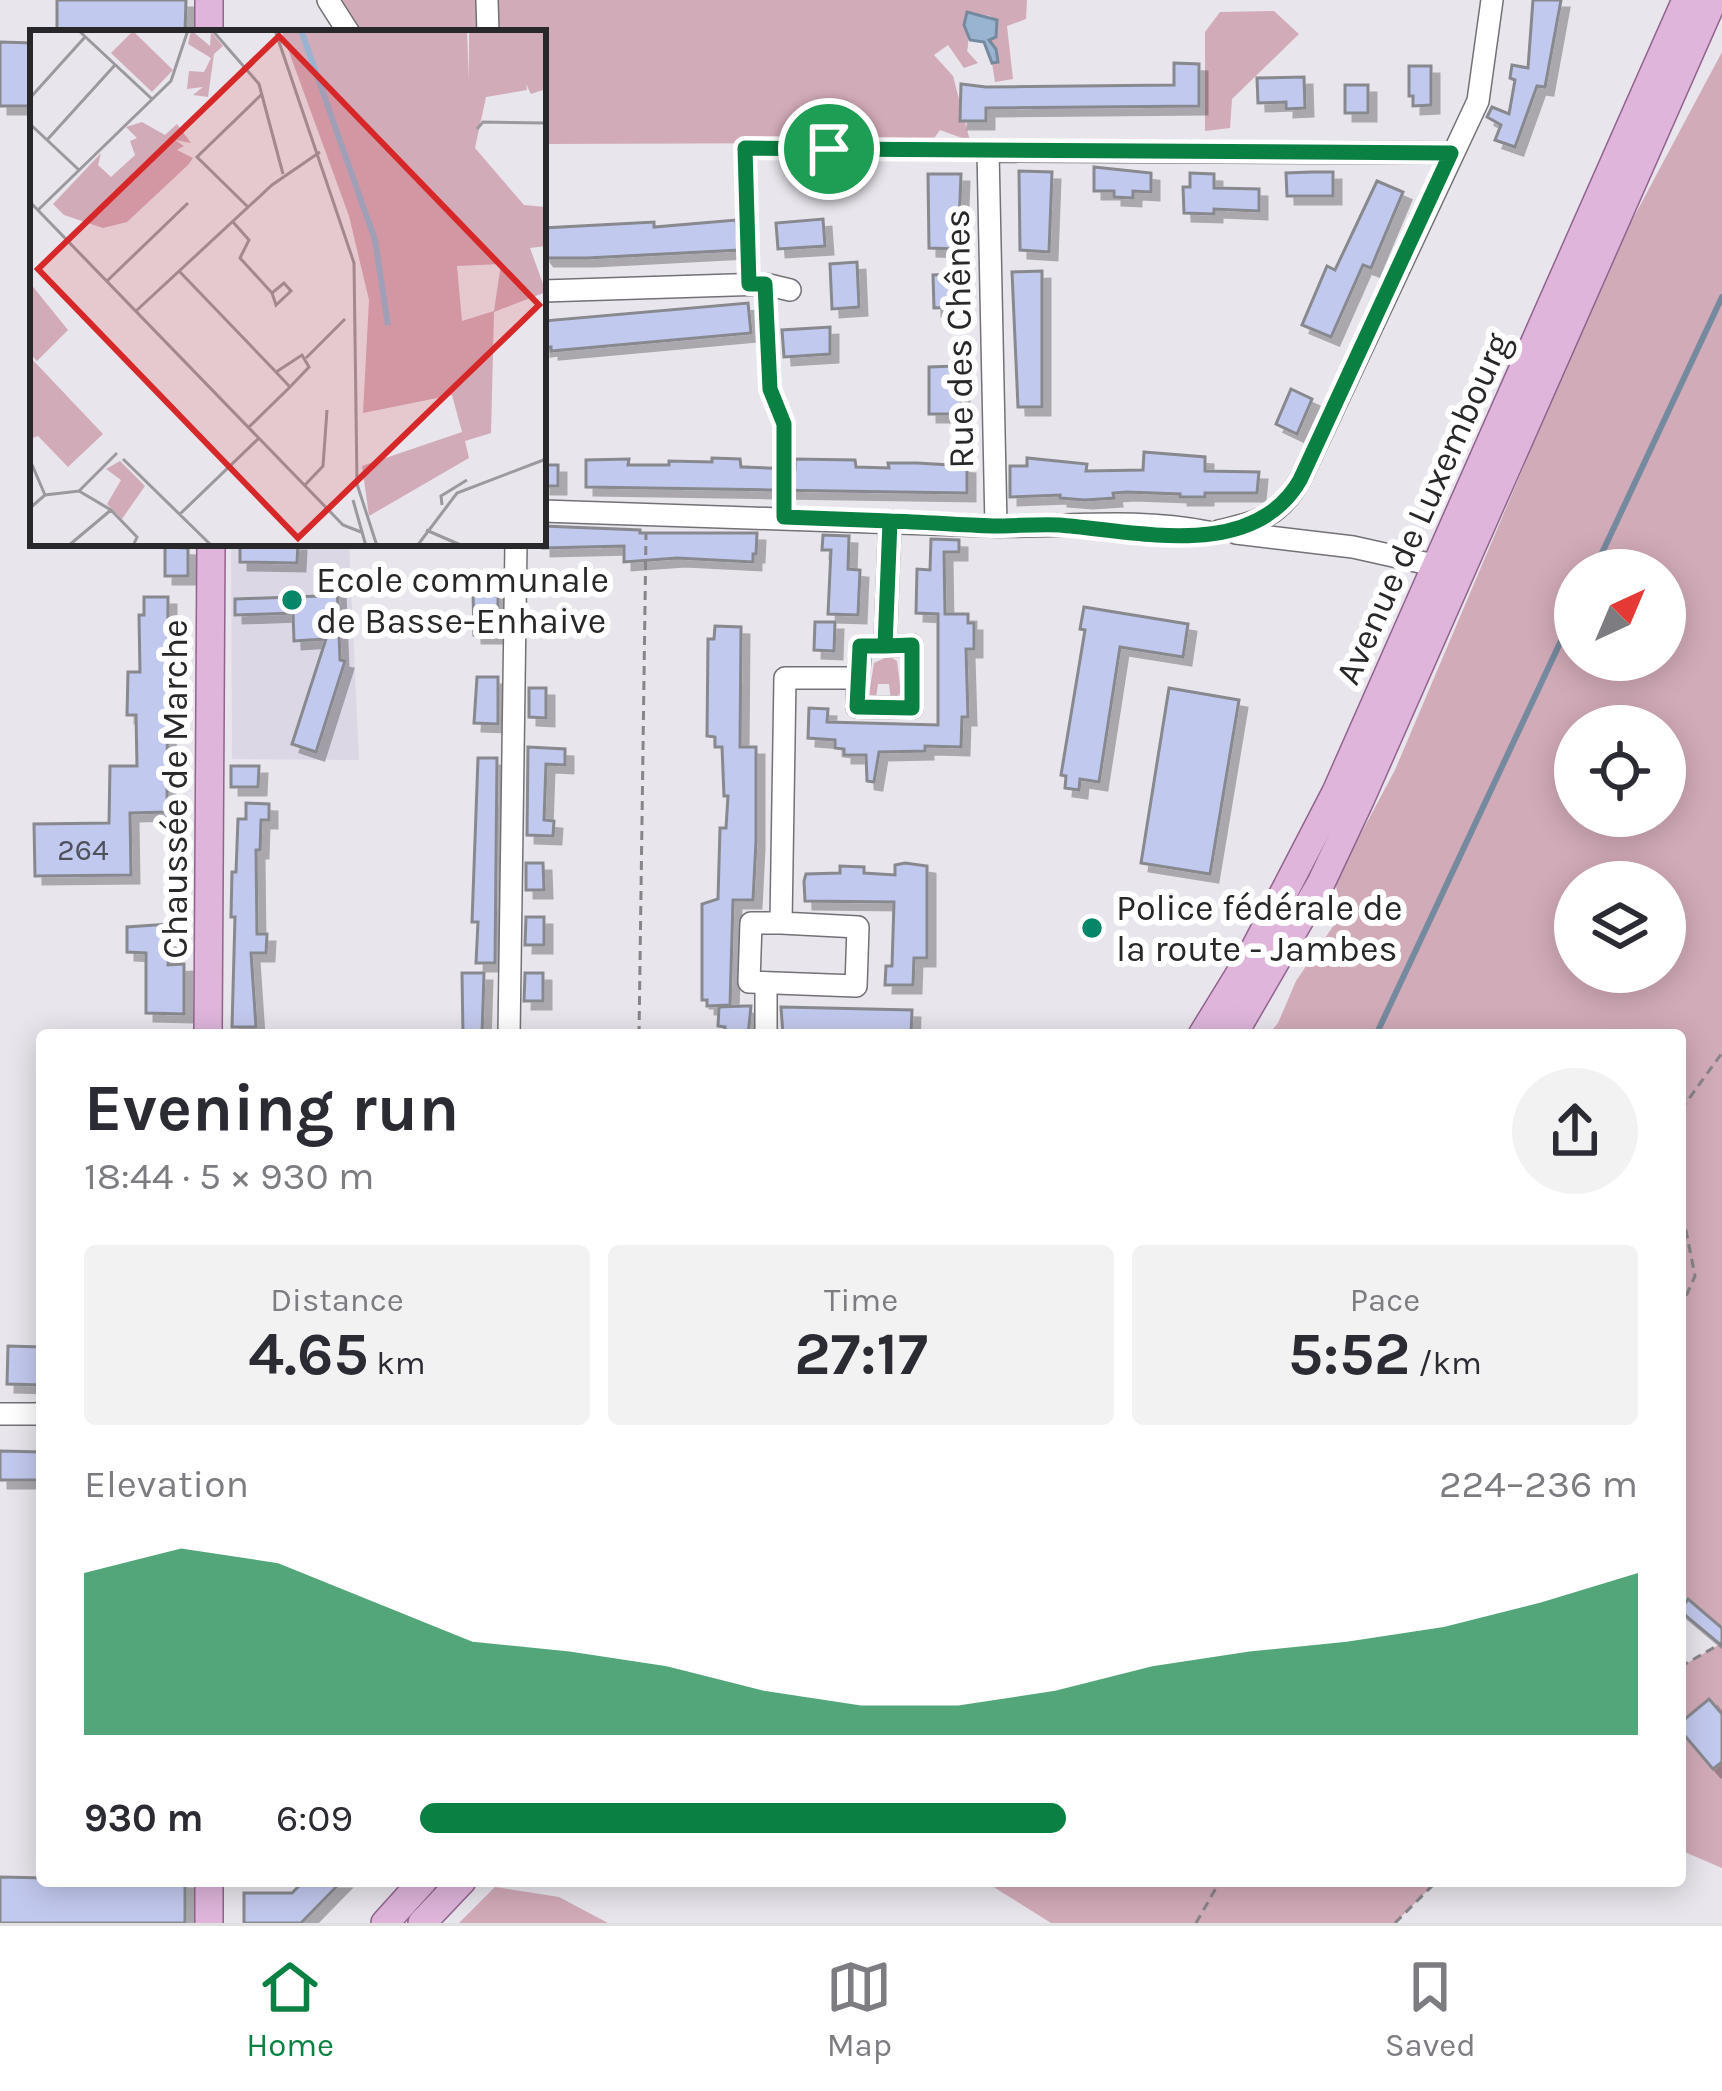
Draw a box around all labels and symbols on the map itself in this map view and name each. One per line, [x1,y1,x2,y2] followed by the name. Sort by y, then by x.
[30,30,546,546] inset map
[778,98,880,200] pin
[936,209,982,469] street label: Rue des Chênes
[1326,326,1519,691] street label: Avenue de Luxembourg
[1554,549,1686,681] north arrow
[316,559,609,642] place label: Ecole communale de Basse-Enhaive
[279,587,305,613] marker: Ecole communale de Basse-Enhaive
[154,619,196,959] street label: Chaussée de Marche
[57,832,109,868] house number: 264
[1116,887,1402,970] place label: Police fédérale de la route - Jambes
[1079,915,1105,941] marker: Police fédérale de la route - Jambes

